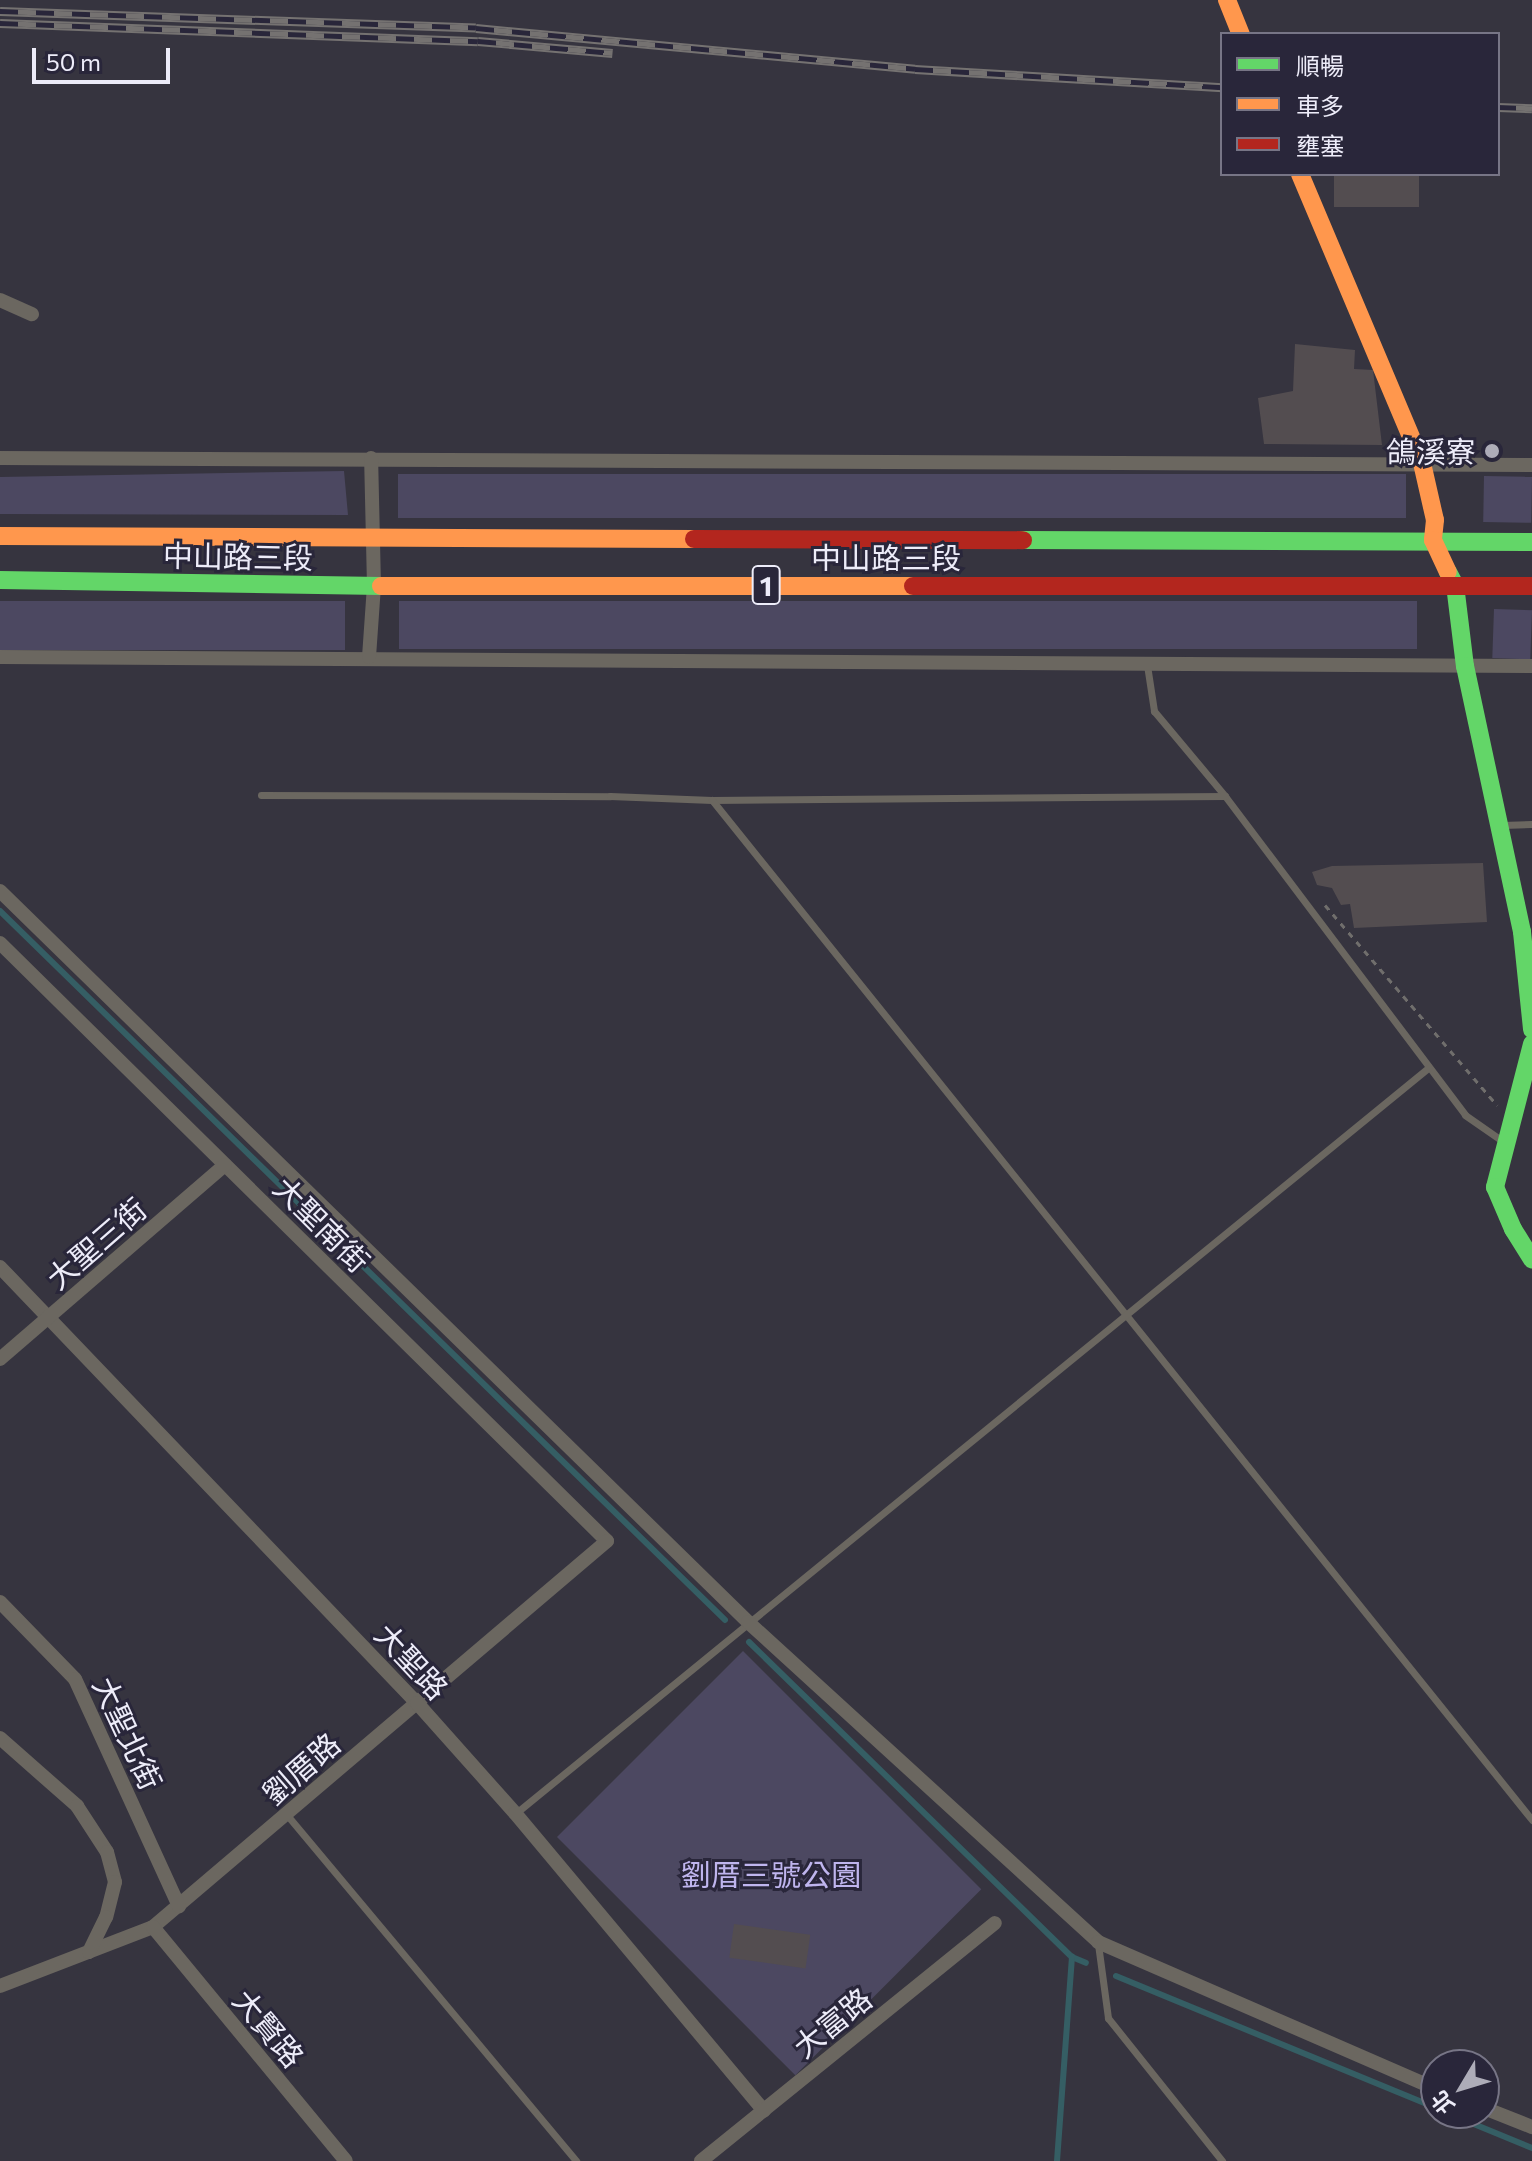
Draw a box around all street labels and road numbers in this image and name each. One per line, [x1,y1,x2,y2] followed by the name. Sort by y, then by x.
[163,537,313,575] street label: 中山路三段
[811,539,961,575] street label: 中山路三段
[750,561,782,609] road number: 1
[267,1169,377,1279] street label: 大聖南街
[39,1190,153,1296] street label: 大聖三街
[368,1616,456,1706] street label: 大聖路
[86,1671,170,1795] street label: 大聖北街
[255,1725,347,1811] street label: 劉厝路
[786,1980,878,2064] street label: 大富路
[226,1982,312,2074] street label: 大賢路

